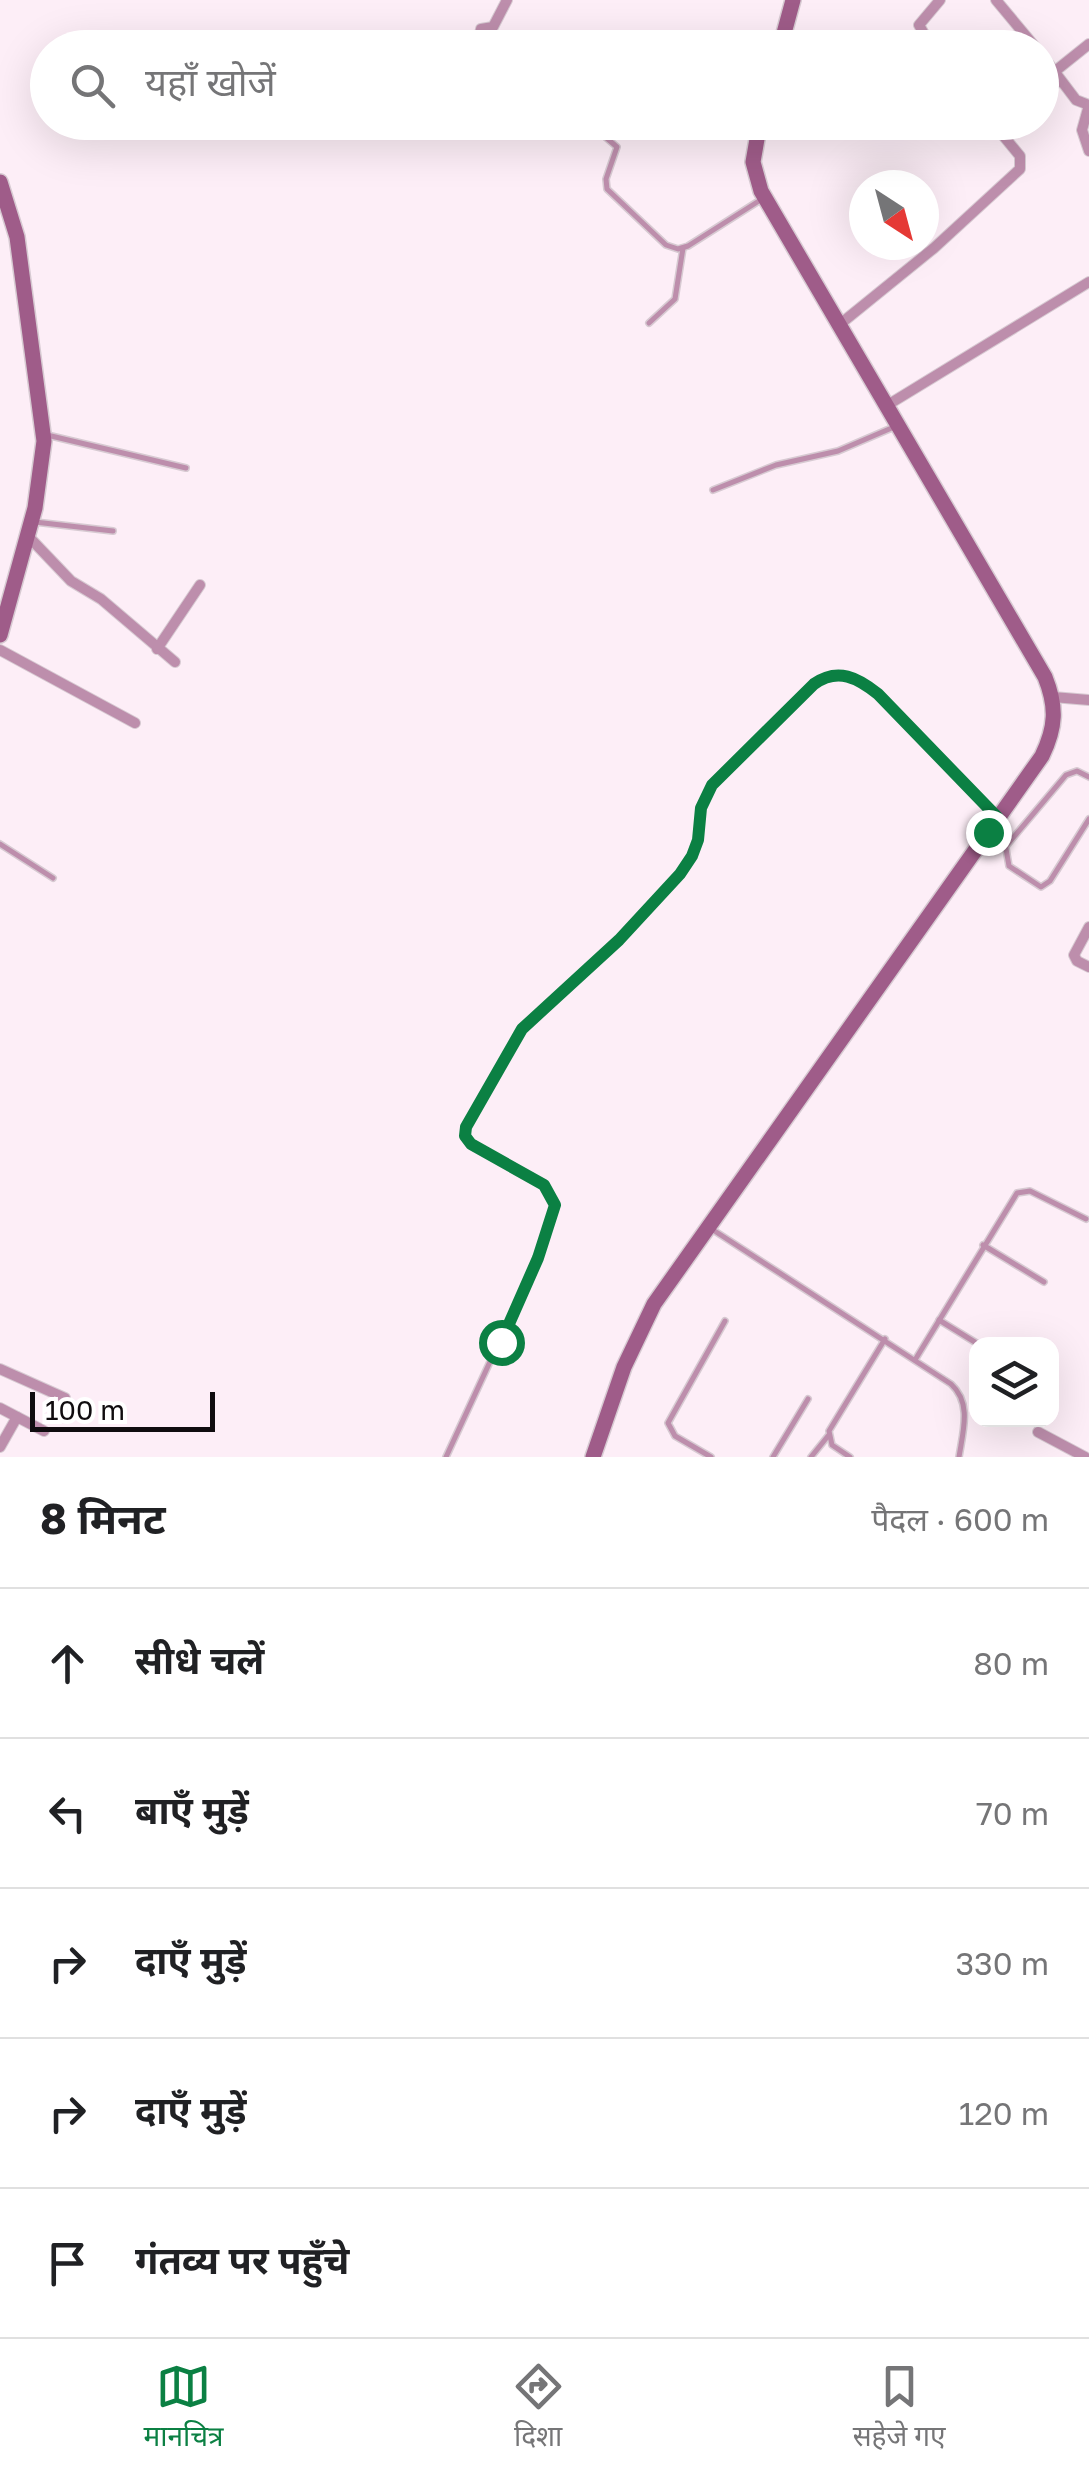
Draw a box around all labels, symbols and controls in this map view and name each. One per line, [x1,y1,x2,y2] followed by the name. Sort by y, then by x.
[30,30,1059,140] search box
[65,58,120,113] icon: search
[145,59,276,104] text: यहाँ खोजें
[849,170,939,260] north arrow
[966,810,1012,856] route end
[479,1320,525,1366] route start
[969,1337,1059,1427] map controls
[969,1337,1059,1427] button: layers
[30,1387,215,1432] scale bar
[45,1393,125,1426] text: 100 m
[40,1493,166,1543] text: 8 मिनट
[871,1500,1049,1538] text: पैदल · 600 m
[40,1636,95,1691] icon: ahead
[135,1637,264,1682] text: सीधे चलें
[973,1644,1049,1682] text: 80 m
[40,1786,95,1841] icon: left
[135,1787,249,1832] text: बाएँ मुड़ें
[976,1794,1049,1832] text: 70 m
[40,1936,95,1991] icon: right
[135,1937,247,1982] text: दाएँ मुड़ें
[955,1944,1049,1982] text: 330 m
[40,2086,95,2141] icon: right
[135,2087,247,2132] text: दाएँ मुड़ें
[959,2094,1049,2132] text: 120 m
[40,2236,95,2291] icon: arrive
[135,2237,349,2282] text: गंतव्य पर पहुँचे
[144,2359,224,2457] tab: मानचित्र
[511,2359,566,2457] tab: दिशा
[853,2359,945,2457] tab: सहेजे गए

